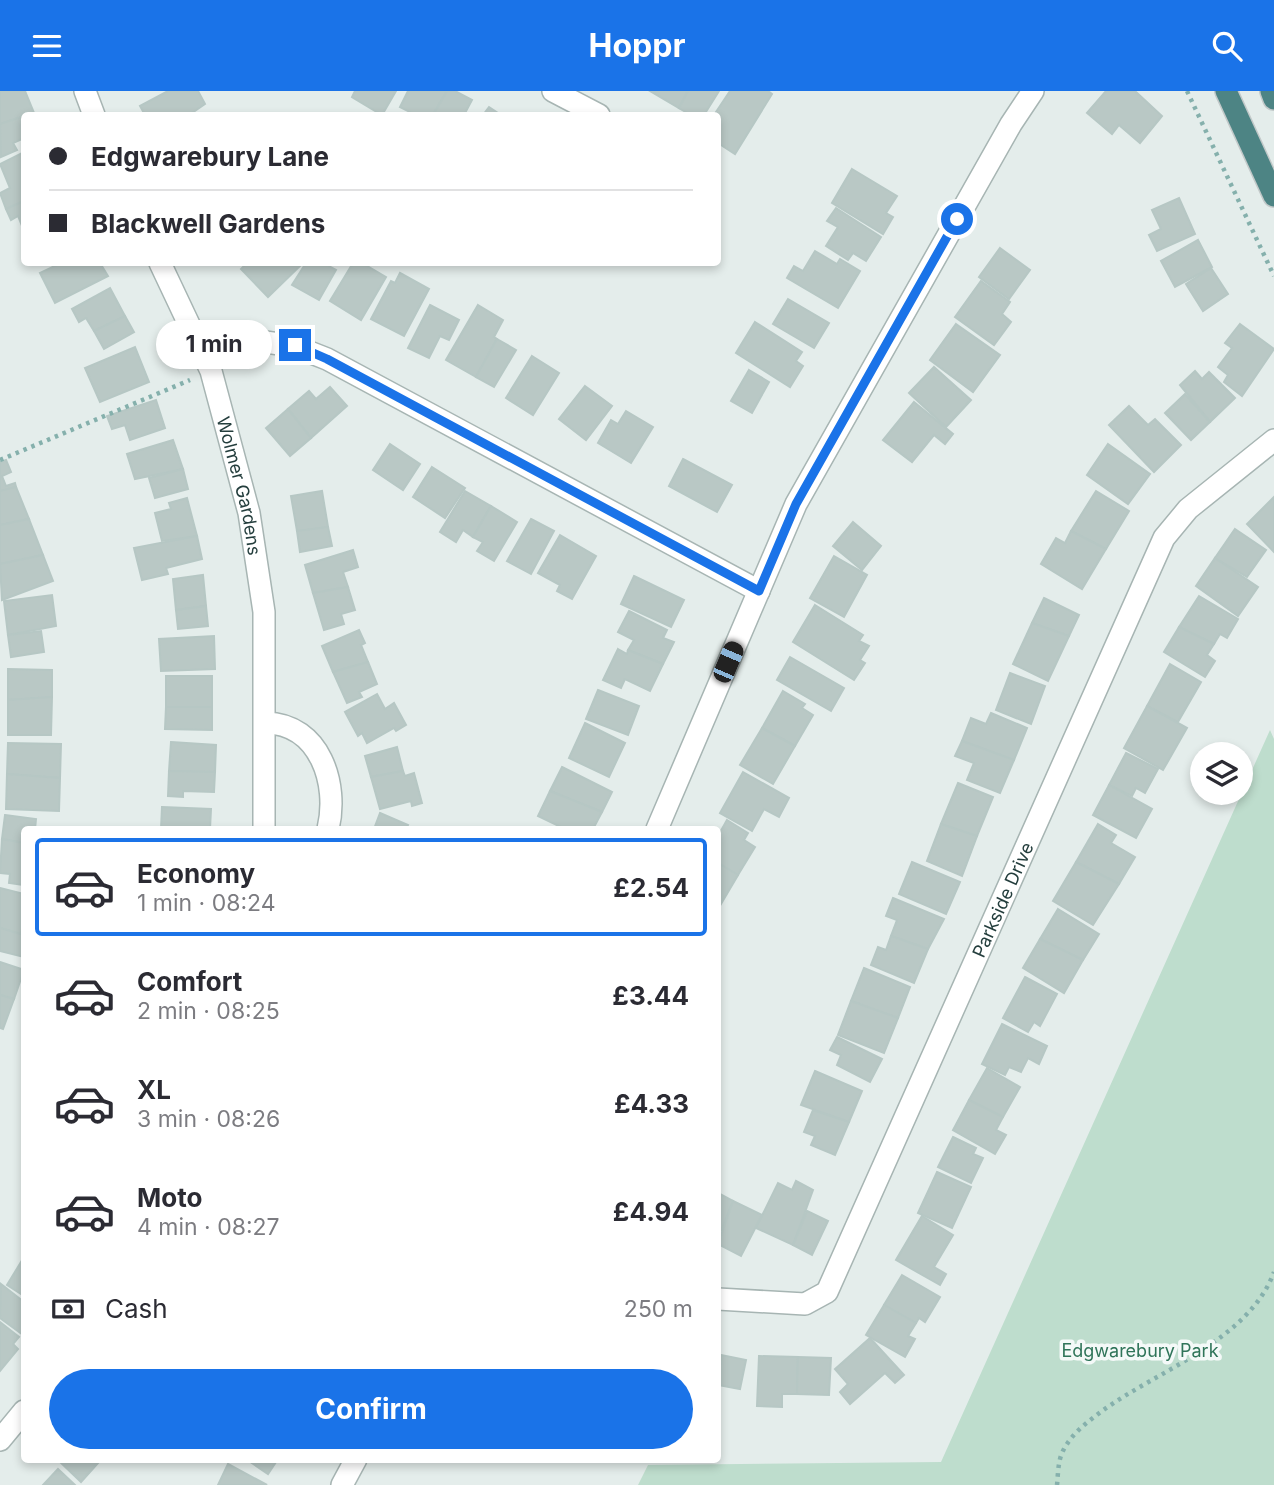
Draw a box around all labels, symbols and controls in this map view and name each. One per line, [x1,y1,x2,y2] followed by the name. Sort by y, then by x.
[589,26,685,65] text: Hoppr
[28,27,66,65] icon: menu
[1208,27,1246,65] icon: search
[91,141,329,172] text: Edgwarebury Lane
[941,203,973,235] route start
[91,208,325,239] text: Blackwell Gardens
[155,321,270,369] callout: 1 min
[279,329,311,361] route end
[186,330,242,358] text: 1 min
[213,414,266,557] street label: Wolmer Gardens
[711,639,746,685] car
[1190,742,1253,805] map controls
[1190,742,1253,805] button: layers
[968,839,1037,960] street label: Parkside Drive
[53,856,116,919] icon: car
[137,858,255,889] text: Economy
[613,872,689,903] text: £2.54
[137,889,276,917] text: 1 min · 08:24
[53,964,116,1027] icon: car
[137,966,242,997] text: Comfort
[612,980,689,1011] text: £3.44
[137,997,280,1025] text: 2 min · 08:25
[53,1072,116,1135] icon: car
[137,1074,171,1105] text: XL
[614,1088,689,1119] text: £4.33
[137,1105,280,1133] text: 3 min · 08:26
[53,1180,116,1243] icon: car
[137,1182,202,1213] text: Moto
[613,1196,689,1227] text: £4.94
[137,1213,280,1241] text: 4 min · 08:27
[49,1290,87,1328] icon: cash
[105,1293,168,1324] text: Cash
[624,1295,693,1323] text: 250 m
[1061,1340,1219,1361] park label: Edgwarebury Park
[49,1369,693,1449] button: Confirm

